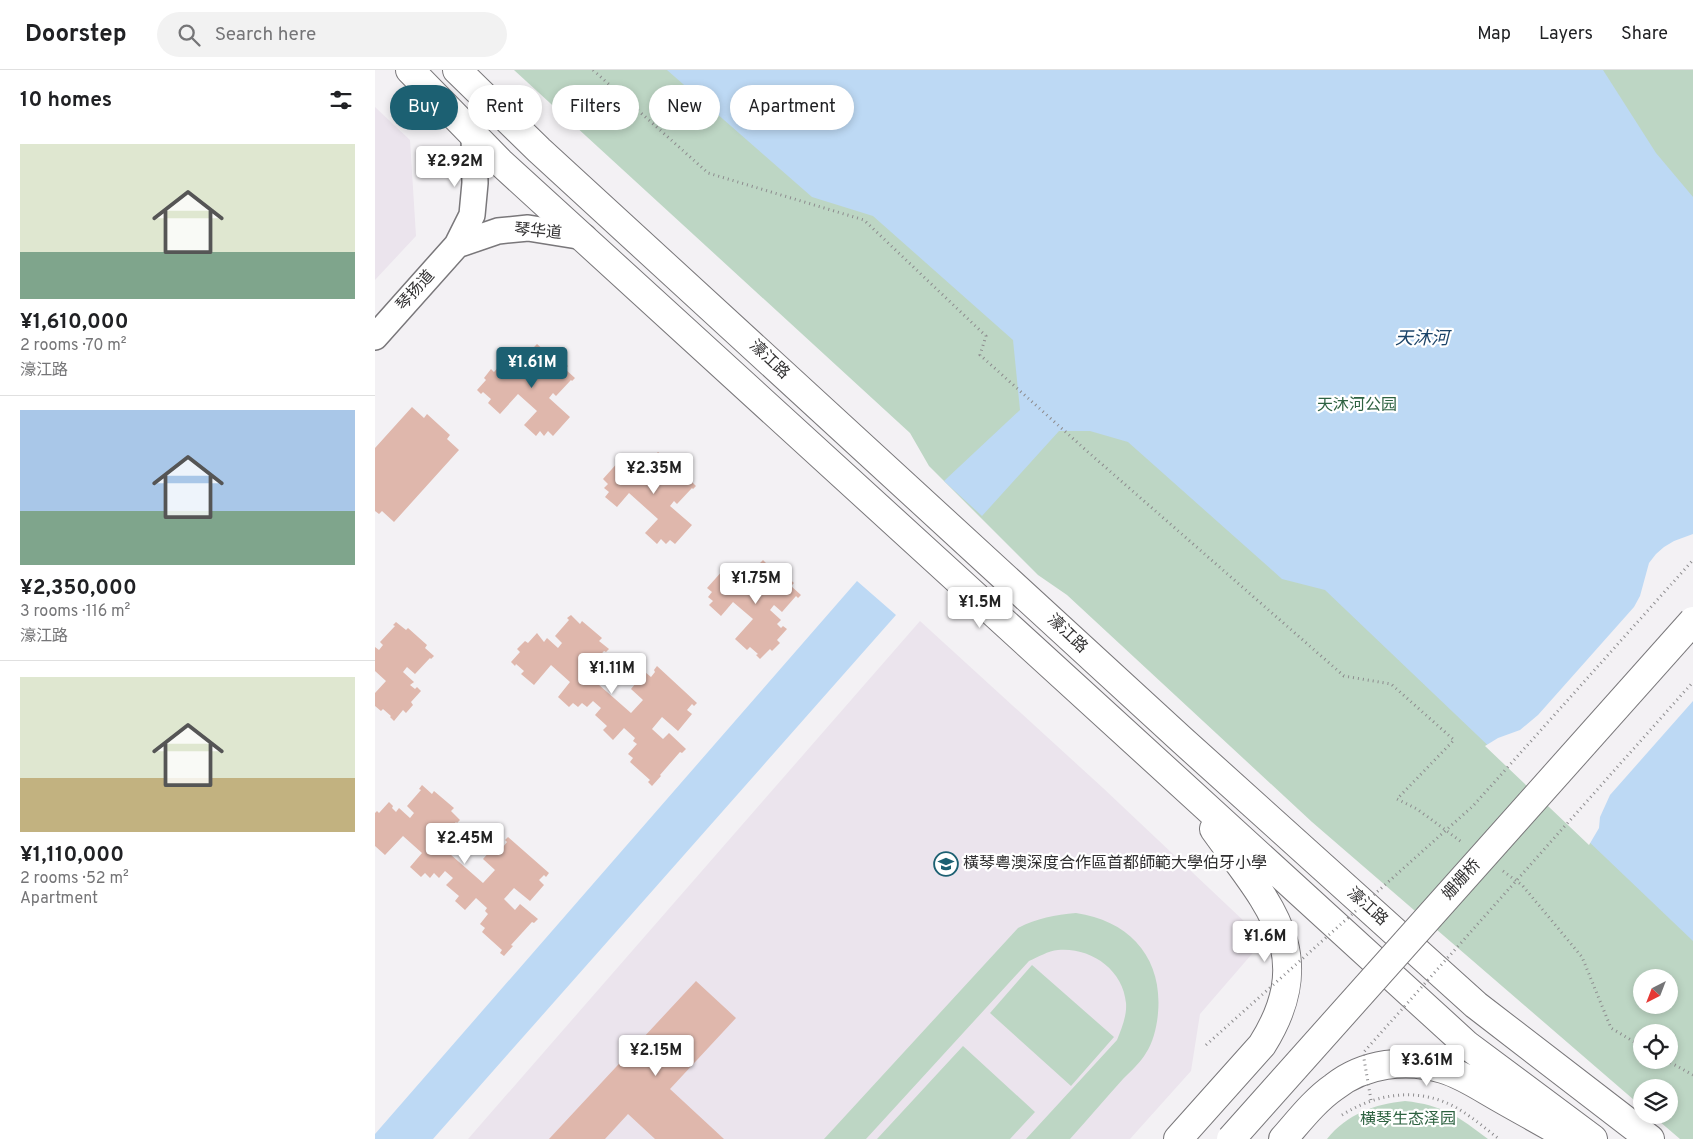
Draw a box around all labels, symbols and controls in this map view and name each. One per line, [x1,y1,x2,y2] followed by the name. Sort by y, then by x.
[157,12,507,57] search box
[25,20,127,50] text: Doorstep
[175,21,203,49] icon: search
[215,23,316,47] text: Search here
[1477,23,1511,46] text: Map
[1539,23,1593,46] text: Layers
[1621,23,1668,46] text: Share
[390,85,458,130] chip: Buy
[468,85,542,130] chip: Rent
[552,85,639,130] chip: Filters
[649,85,720,130] chip: New
[730,85,854,130] chip: Apartment
[327,86,355,114] icon: filters
[20,87,112,114] text: 10 homes
[414,146,496,188] pin: ¥2.92M
[427,152,483,172] text: ¥2.92M
[143,177,233,267] icon: home
[513,220,563,244] street label: 琴华道
[393,266,439,316] street label: 琴扬道
[20,309,129,336] text: ¥1,610,000
[1395,328,1452,351] water label: 天沐河
[20,336,127,356] text: 2 rooms · 70 m²
[745,336,793,384] street label: 濠江路
[491,346,573,389] pin: ¥1.61M
[507,353,557,373] text: ¥1.61M
[20,361,68,381] text: 濠江路
[1317,396,1397,416] park label: 天沐河公园
[143,442,233,532] icon: home
[613,452,695,495] pin: ¥2.35M
[626,459,682,479] text: ¥2.35M
[715,562,797,605] pin: ¥1.75M
[731,569,781,589] text: ¥1.75M
[20,575,137,602] text: ¥2,350,000
[945,586,1015,629] pin: ¥1.5M
[959,593,1001,613] text: ¥1.5M
[20,602,130,622] text: 3 rooms · 116 m²
[1043,610,1091,658] street label: 濠江路
[20,627,68,647] text: 濠江路
[571,652,653,695] pin: ¥1.11M
[589,659,635,679] text: ¥1.11M
[143,710,233,800] icon: home
[424,822,506,865] pin: ¥2.45M
[437,829,493,849] text: ¥2.45M
[20,842,124,869] text: ¥1,110,000
[933,851,959,877] school or university icon: 橫琴粵澳深度合作區首都師範大學伯牙小學
[963,854,1267,874] place label: 橫琴粵澳深度合作區首都師範大學伯牙小學
[1439,855,1485,905] street label: 姗姗桥
[20,869,129,889] text: 2 rooms · 52 m²
[1342,884,1392,930] street label: 濠江路
[20,889,98,909] text: Apartment
[1230,920,1300,963] pin: ¥1.6M
[1244,927,1286,947] text: ¥1.6M
[1633,969,1677,1014] north arrow
[1633,969,1678,1124] map controls
[1633,1024,1678,1069] button: locate
[615,1034,697,1077] pin: ¥2.15M
[630,1041,682,1061] text: ¥2.15M
[1386,1044,1468,1087] pin: ¥3.61M
[1401,1051,1453,1071] text: ¥3.61M
[1633,1079,1678,1124] button: layers
[1360,1110,1456,1130] park label: 横琴生态泽园

